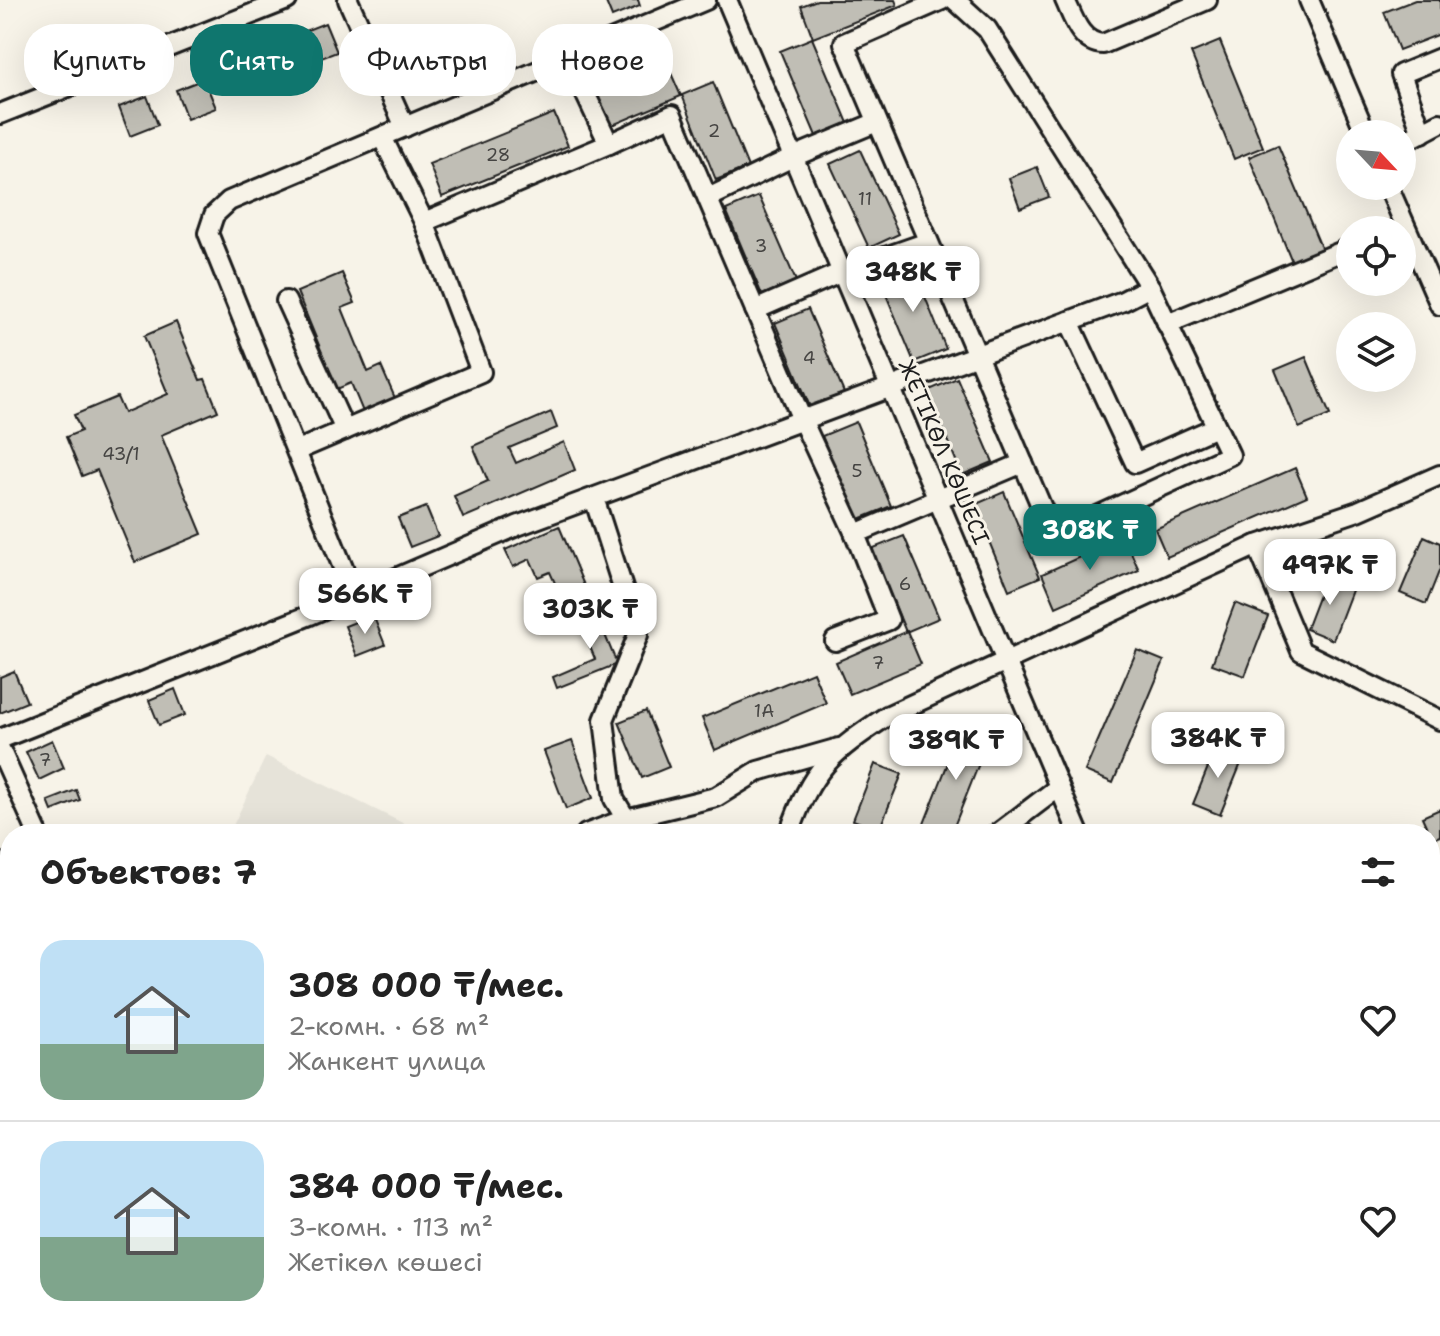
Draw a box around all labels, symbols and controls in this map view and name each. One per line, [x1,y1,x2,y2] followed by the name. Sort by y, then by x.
[24,24,174,96] chip: Купить
[190,24,323,96] chip: Снять
[339,24,516,96] chip: Фильтры
[532,24,673,96] chip: Новое
[708,119,720,143] house number: 2
[1336,120,1416,200] north arrow
[1336,120,1416,392] map controls
[486,143,510,167] house number: 28
[858,187,872,211] house number: 11
[1336,216,1416,296] button: locate
[755,234,767,258] house number: 3
[848,246,978,314] pin: 348K ₸
[864,254,962,289] text: 348K ₸
[1336,312,1416,392] button: layers
[803,346,815,370] house number: 4
[892,355,996,549] street label: ЖЕТІКӨЛ КӨШЕСІ
[102,442,140,466] house number: 43/1
[851,459,863,483] house number: 5
[1025,504,1155,572] pin: 308K ₸
[1041,512,1139,547] text: 308K ₸
[1265,539,1395,607] pin: 497K ₸
[1282,547,1378,582] text: 497K ₸
[300,568,430,636] pin: 566K ₸
[899,572,911,596] house number: 6
[317,576,413,611] text: 566K ₸
[525,583,655,651] pin: 303K ₸
[542,591,638,626] text: 303K ₸
[872,651,884,675] house number: 7
[754,699,774,723] house number: 1А
[1153,712,1283,780] pin: 384K ₸
[891,714,1021,782] pin: 389K ₸
[1169,720,1267,755] text: 384K ₸
[908,722,1004,757] text: 389K ₸
[39,748,51,772] house number: 7
[40,849,257,895] text: Объектов: 7
[1356,850,1400,894] icon: filters
[288,962,564,1008] text: 308 000 ₸/мес.
[104,972,200,1068] icon: home
[1356,998,1400,1042] icon: heart
[288,1008,489,1043] text: 2-комн. · 68 m²
[288,1043,486,1078] text: Жанкент улица
[288,1163,564,1209] text: 384 000 ₸/мес.
[104,1173,200,1269] icon: home
[1356,1199,1400,1243] icon: heart
[288,1209,493,1244] text: 3-комн. · 113 m²
[288,1244,483,1279] text: Жетікөл көшесі

